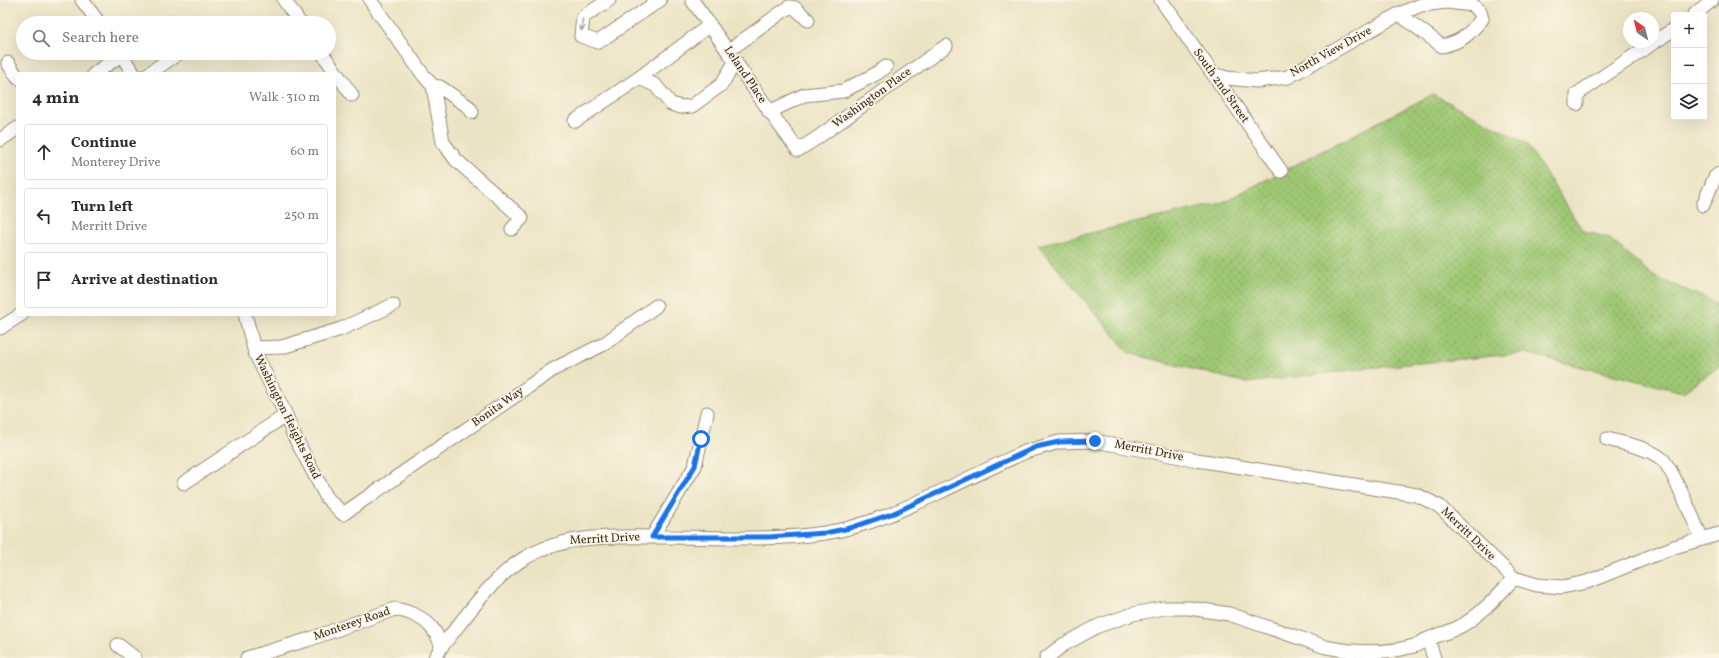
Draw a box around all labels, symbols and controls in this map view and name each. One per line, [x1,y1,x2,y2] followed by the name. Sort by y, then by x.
[1623,12,1659,48] north arrow
[1671,12,1707,120] map controls
[1671,12,1707,48] button: +
[16,16,336,60] search box
[578,18,586,31] one-way arrow
[1287,23,1375,81] street label: North View Drive
[30,27,52,49] icon: search
[62,28,139,49] text: Search here
[720,43,770,107] street label: Leland Place
[1189,45,1253,127] street label: South 2nd Street
[1671,48,1707,84] button: −
[829,64,915,132] street label: Washington Place
[1671,84,1707,120] button: layers
[32,87,79,110] text: 4 min
[249,89,320,107] text: Walk · 310 m
[71,133,136,154] text: Continue
[33,141,55,163] icon: ahead
[291,143,319,161] text: 60 m
[71,154,161,172] text: Monterey Drive
[71,197,133,218] text: Turn left
[33,205,55,227] icon: left
[284,207,319,225] text: 250 m
[71,218,147,236] text: Merritt Drive
[33,269,55,291] icon: arrive
[71,270,218,291] text: Arrive at destination
[250,352,324,482] street label: Washington Heights Road
[469,383,528,431] street label: Bonita Way
[692,430,710,448] route start
[1086,432,1104,450] route end
[1113,436,1185,466] street label: Merritt Drive
[1437,504,1499,564] street label: Merritt Drive
[569,529,641,549] street label: Merritt Drive
[311,603,393,645] street label: Monterey Road

